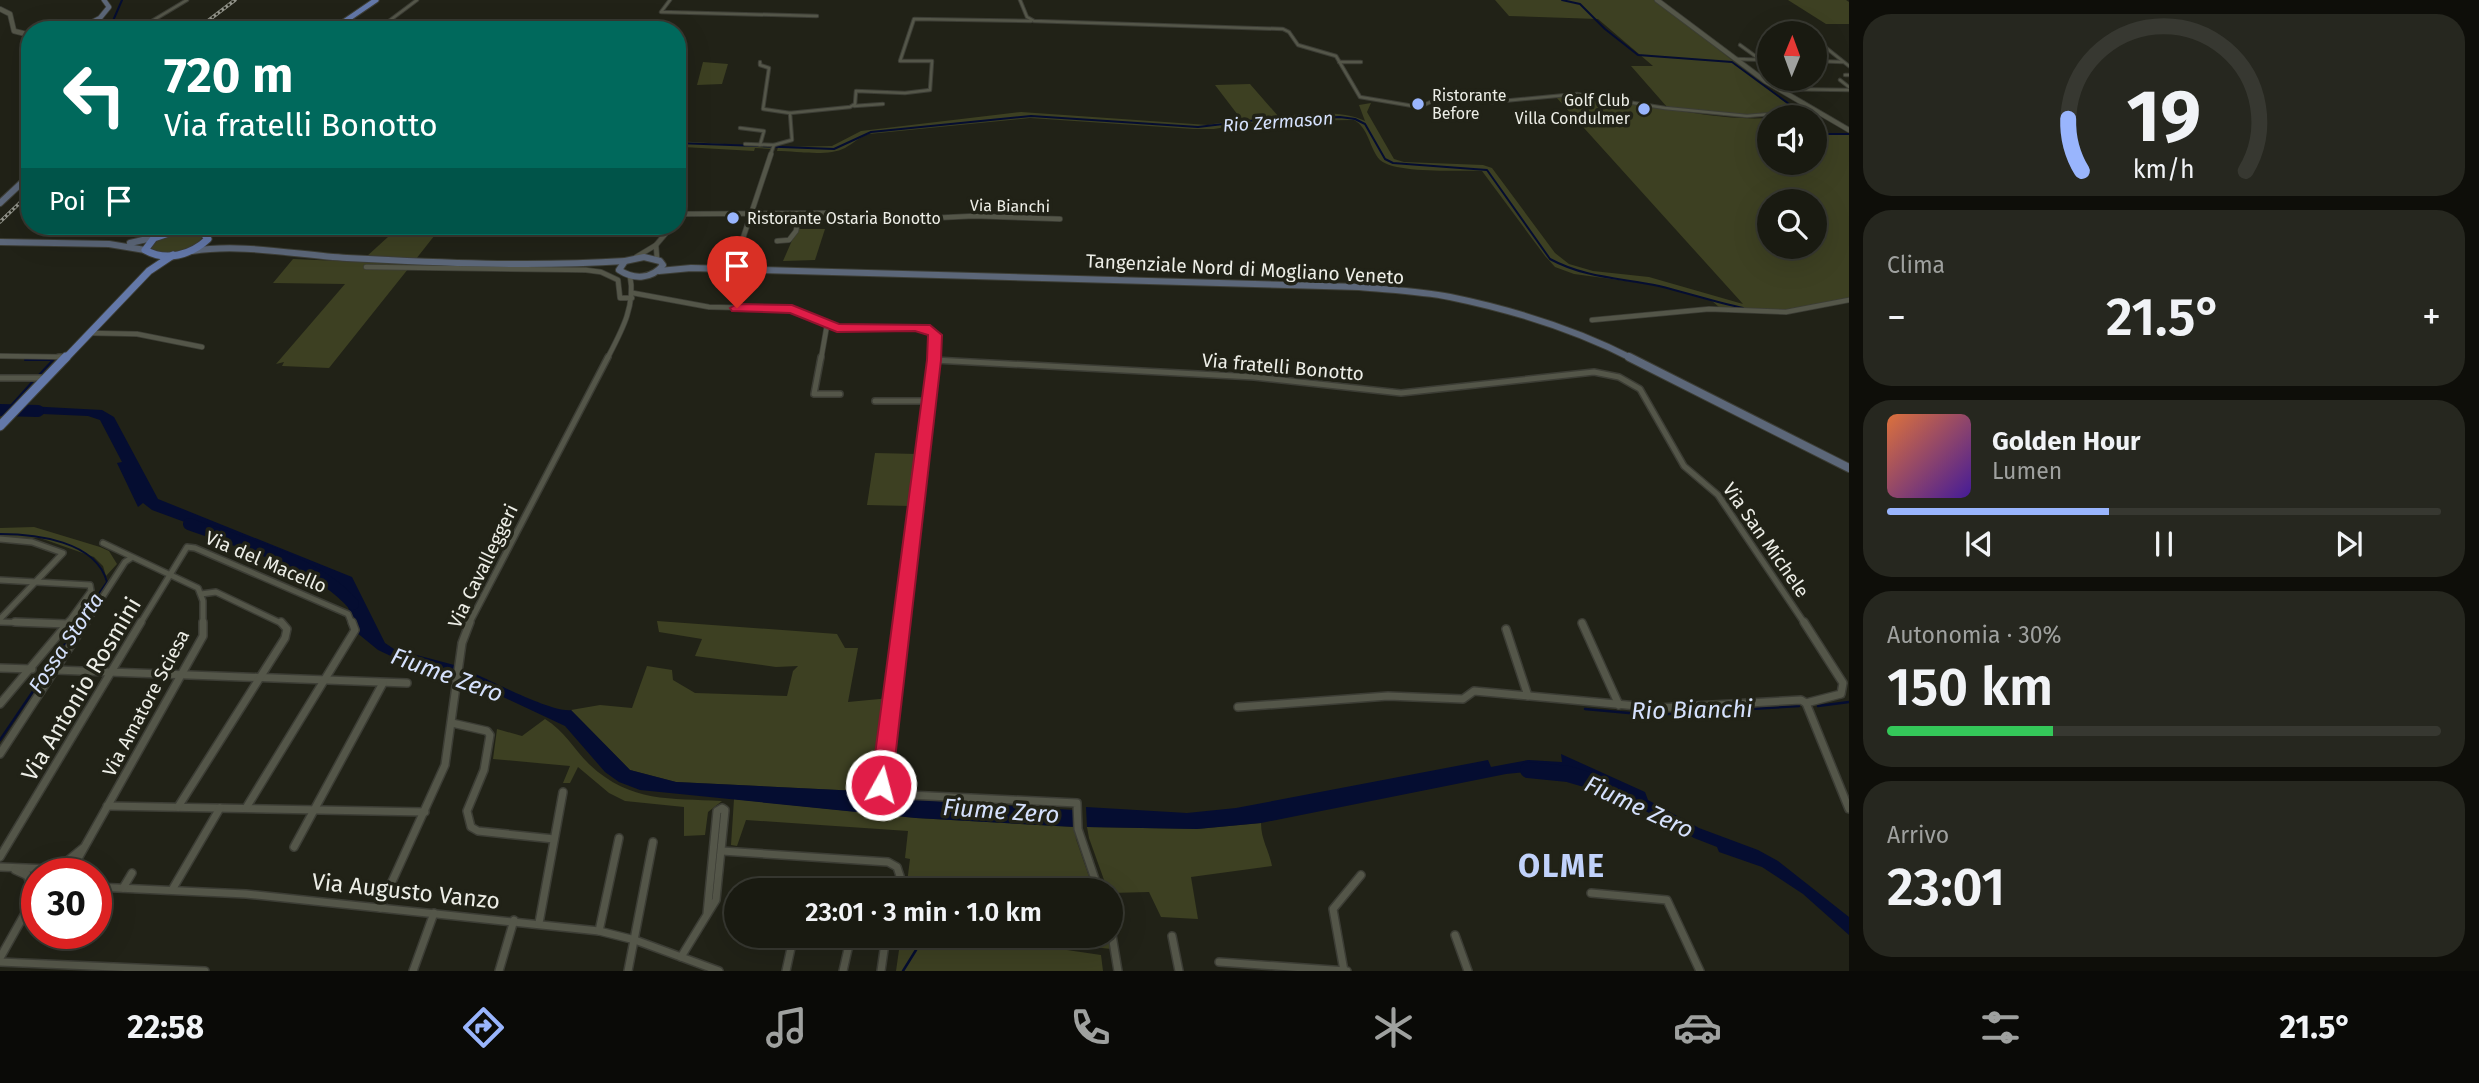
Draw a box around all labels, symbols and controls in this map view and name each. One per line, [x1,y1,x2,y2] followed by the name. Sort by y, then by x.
[1757,21,1827,91] north arrow
[1757,21,1827,259] map controls
[164,46,294,105] text: 720 m
[49,49,140,140] icon: left
[2127,73,2201,160] text: 19
[1432,86,1507,123] place label: Ristorante Before
[1515,91,1631,128] place label: Golf Club Villa Condulmer
[1410,96,1426,112] marker: Ristorante Before
[1636,101,1652,117] marker: Golf Club Villa Condulmer
[1757,105,1827,175] button: sound
[164,106,438,144] text: Via fratelli Bonotto
[1222,107,1334,137] water label: Rio Zermason
[2133,155,2195,185] text: km/h
[100,182,138,220] icon: arrive
[49,186,86,217] text: Poi
[1757,189,1827,259] button: search
[970,196,1050,216] street label: Via Bianchi
[747,209,941,228] place label: Ristorante Ostaria Bonotto
[725,210,741,226] marker: Ristorante Ostaria Bonotto
[707,236,767,308] pin
[718,247,756,285] icon: arrive
[1085,249,1405,289] street label: Tangenziale Nord di Mogliano Veneto
[1887,251,1945,279] text: Clima
[2106,286,2222,349] text: 21.5°
[1887,294,1906,340] text: −
[2422,294,2441,340] text: +
[1201,348,1365,386] street label: Via fratelli Bonotto
[1992,426,2140,457] text: Golden Hour
[1992,457,2062,485] text: Lumen
[1718,478,1814,602] street label: Via San Michele
[443,500,523,632] street label: Via Cavalleggeri
[1960,525,1998,563] icon: previous
[2145,525,2183,563] icon: pause
[2330,525,2368,563] icon: next
[202,526,330,598] street label: Via del Macello
[23,588,109,698] water label: Fossa Storta
[15,592,147,786] street label: Via Antonio Rosmini
[1887,621,2062,649] text: Autonomia · 30%
[98,626,194,780] street label: Via Amatore Sciesa
[387,642,507,708] water label: Fiume Zero
[1887,656,2053,719] text: 150 km
[1631,695,1753,725] water label: Rio Bianchi
[844,748,918,822] position arrow
[1580,770,1698,844] water label: Fiume Zero
[942,793,1060,829] water label: Fiume Zero
[1887,821,1949,849] text: Arrivo
[1518,847,1606,885] district label: OLME
[1887,856,2005,919] text: 23:01
[21,858,112,949] speed limit sign: 30
[311,867,501,915] street label: Via Augusto Vanzo
[805,897,1042,928] text: 23:01 · 3 min · 1.0 km
[459,1003,508,1052] icon: directions
[762,1003,811,1052] icon: music
[1066,1003,1115,1052] icon: phone
[1369,1003,1418,1052] icon: climate
[1673,1003,1722,1052] icon: car
[1976,1003,2025,1052] icon: filters
[127,1008,204,1046] text: 22:58
[2280,1008,2352,1046] text: 21.5°

